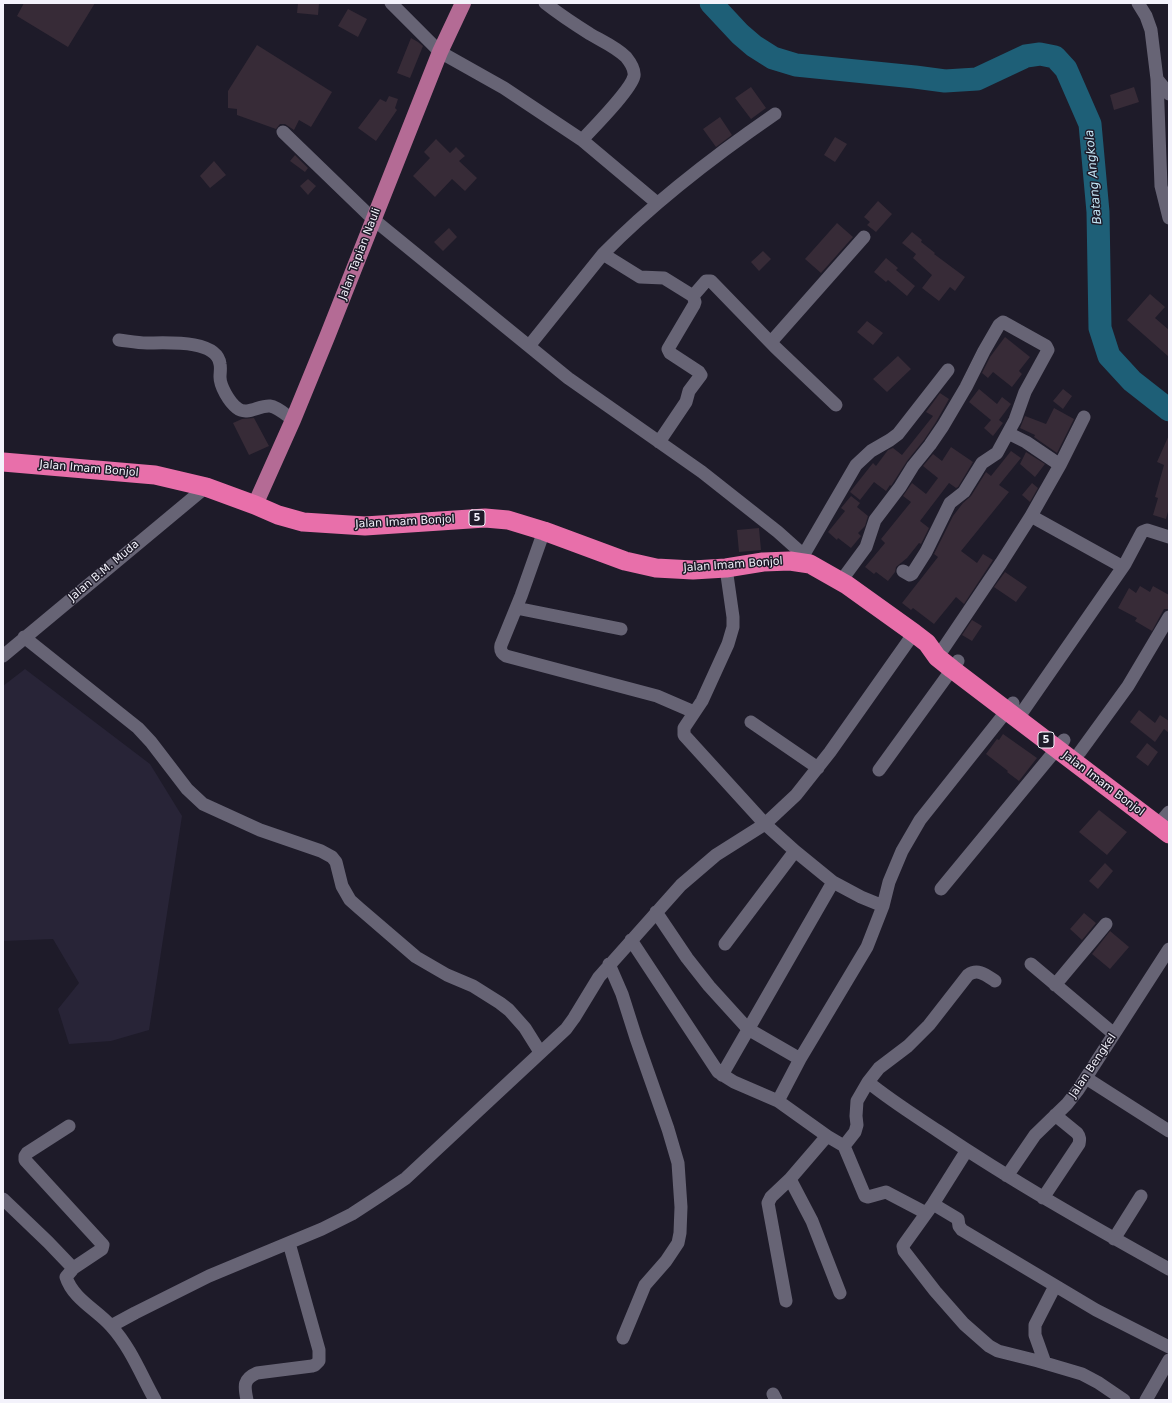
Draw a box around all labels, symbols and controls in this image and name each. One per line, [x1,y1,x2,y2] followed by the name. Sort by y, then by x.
[1083,129,1105,225] water label: Batang Angkola
[336,206,384,302] street label: Jalan Tapian Nauli
[39,458,139,480] street label: Jalan Imam Bonjol
[469,510,485,526] road number: 5
[355,513,455,531] street label: Jalan Imam Bonjol
[66,538,142,604] street label: Jalan B.M. Muda
[683,555,783,575] street label: Jalan Imam Bonjol
[1038,732,1054,748] road number: 5
[1059,749,1147,819] street label: Jalan Imam Bonjol
[1067,1032,1119,1100] street label: Jalan Bengkel

